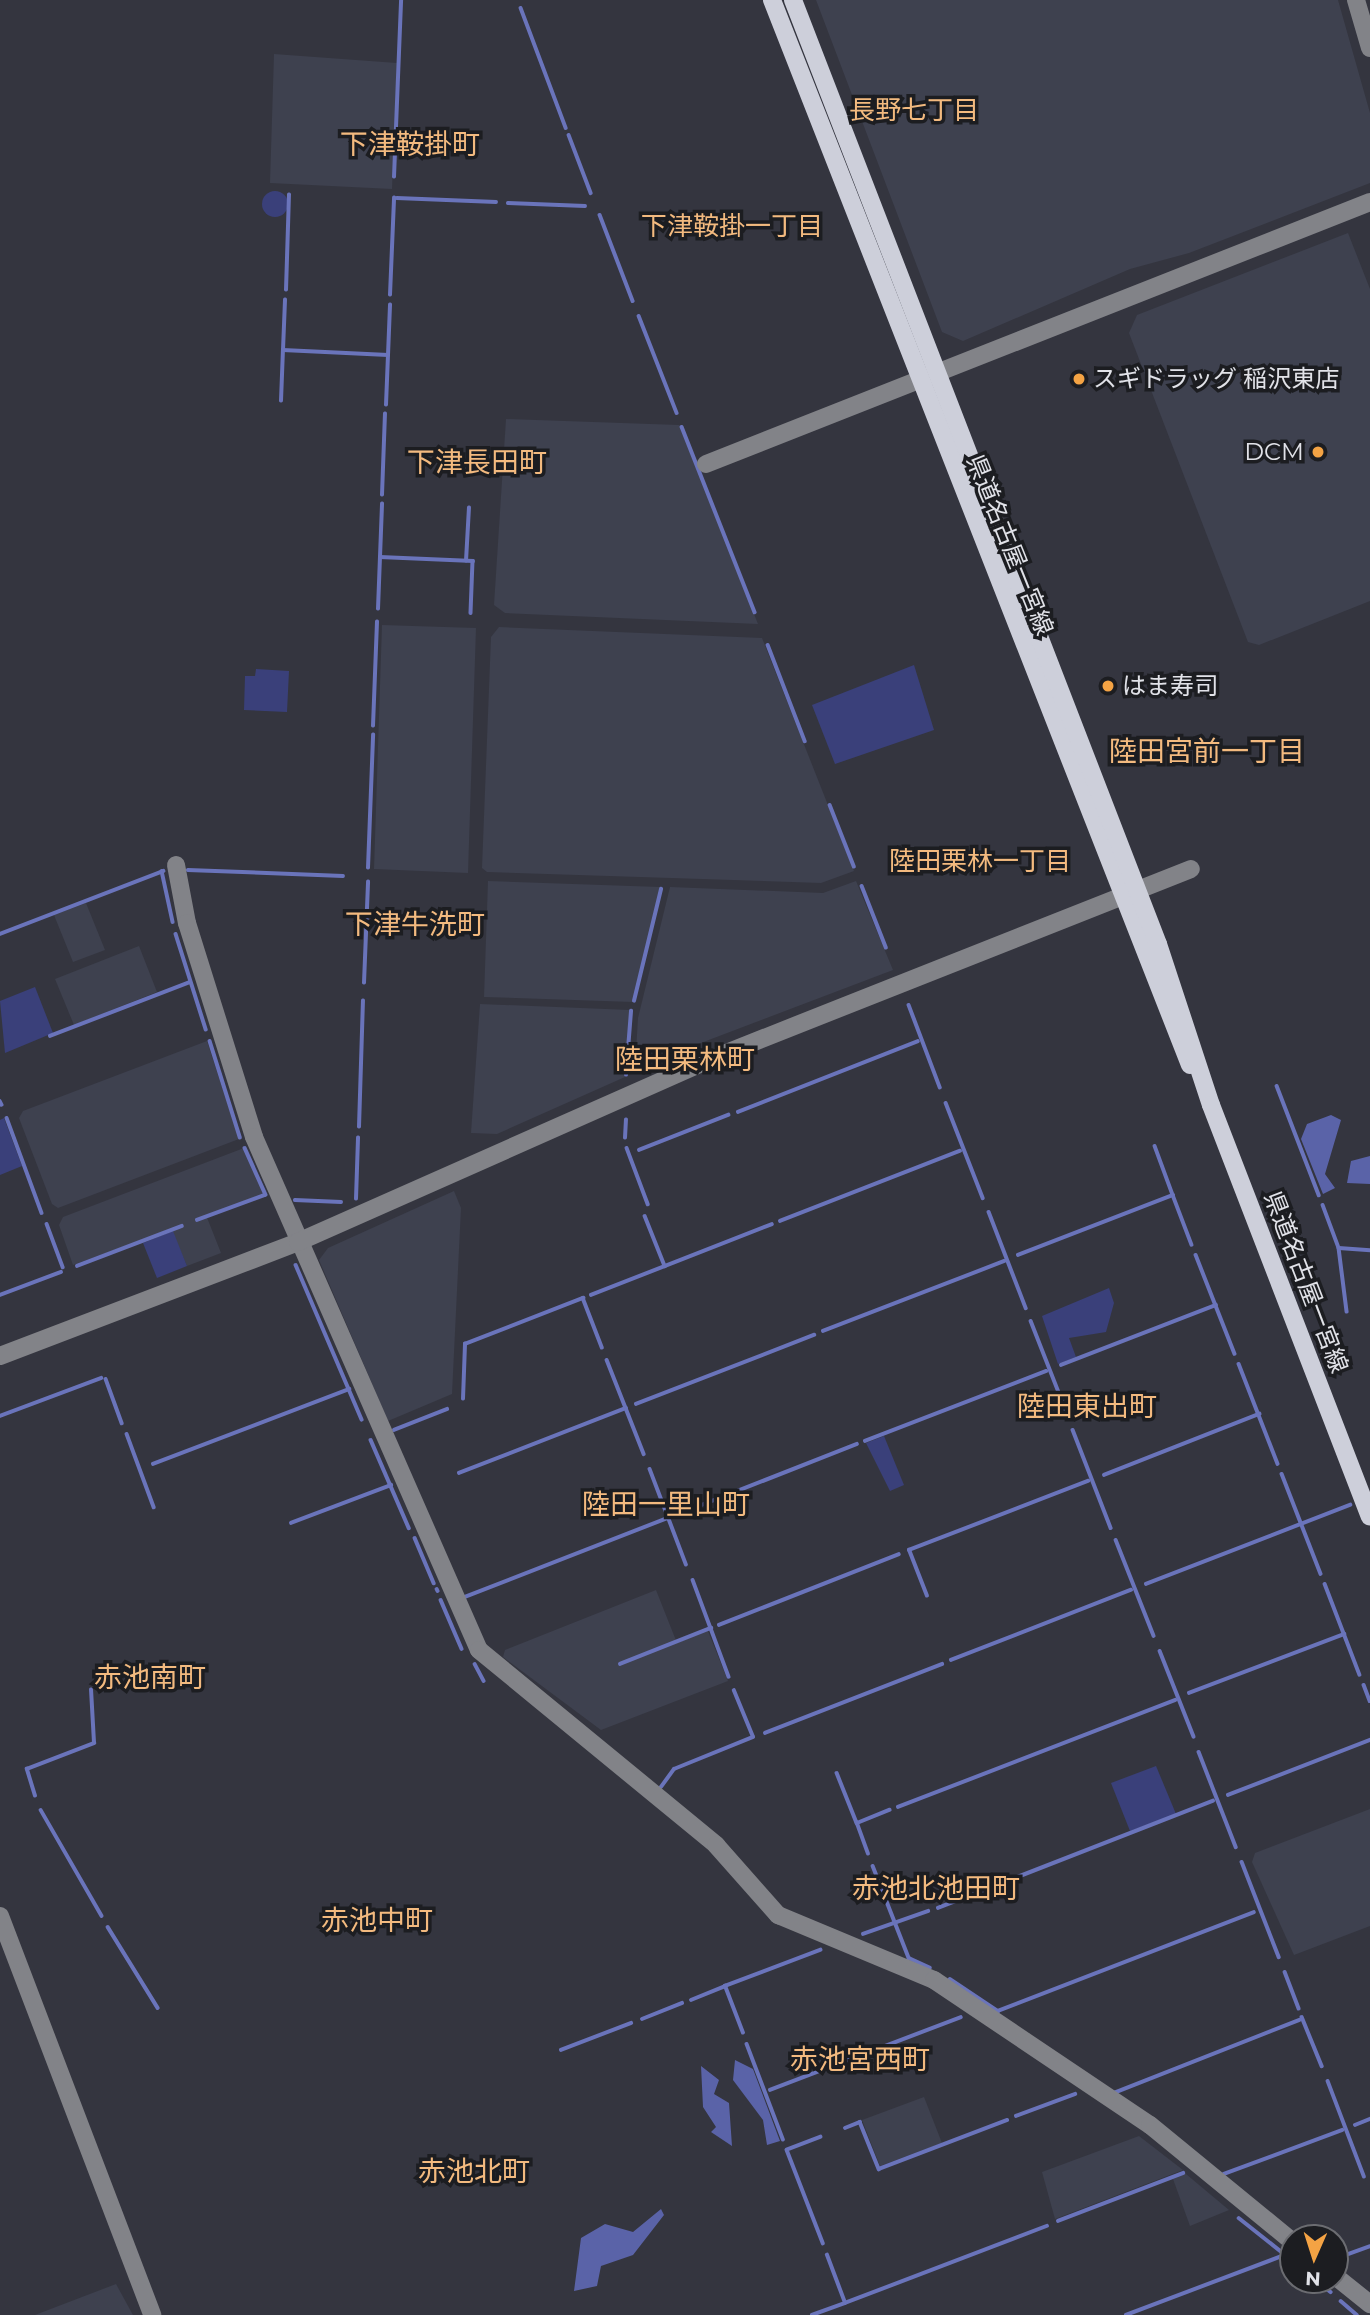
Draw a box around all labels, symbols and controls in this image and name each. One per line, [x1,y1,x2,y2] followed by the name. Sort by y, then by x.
[849,95,979,127] district label: 長野七丁目
[340,127,480,161] district label: 下津鞍掛町
[641,211,823,243] district label: 下津鞍掛一丁目
[1093,365,1339,393] place label: スギドラッグ 稲沢東店
[1071,371,1087,387] marker: スギドラッグ 稲沢東店
[1244,438,1304,466] place label: DCM
[1310,444,1326,460] marker: DCM
[407,445,547,479] district label: 下津長田町
[961,451,1059,639] street label: 県道名古屋一宮線
[1122,672,1218,700] place label: はま寿司
[1100,678,1116,694] marker: はま寿司
[1109,734,1305,768] district label: 陸田宮前一丁目
[889,846,1071,878] district label: 陸田栗林一丁目
[345,907,485,941] district label: 下津牛洗町
[615,1042,755,1076] district label: 陸田栗林町
[1258,1187,1354,1377] street label: 県道名古屋一宮線
[1017,1389,1157,1423] district label: 陸田東出町
[582,1487,750,1521] district label: 陸田一里山町
[94,1660,206,1694] district label: 赤池南町
[852,1871,1020,1905] district label: 赤池北池田町
[321,1903,433,1937] district label: 赤池中町
[790,2042,930,2076] district label: 赤池宮西町
[418,2154,530,2188] district label: 赤池北町
[1279,2224,1349,2294] north arrow
[1305,2267,1321,2290] text: N

